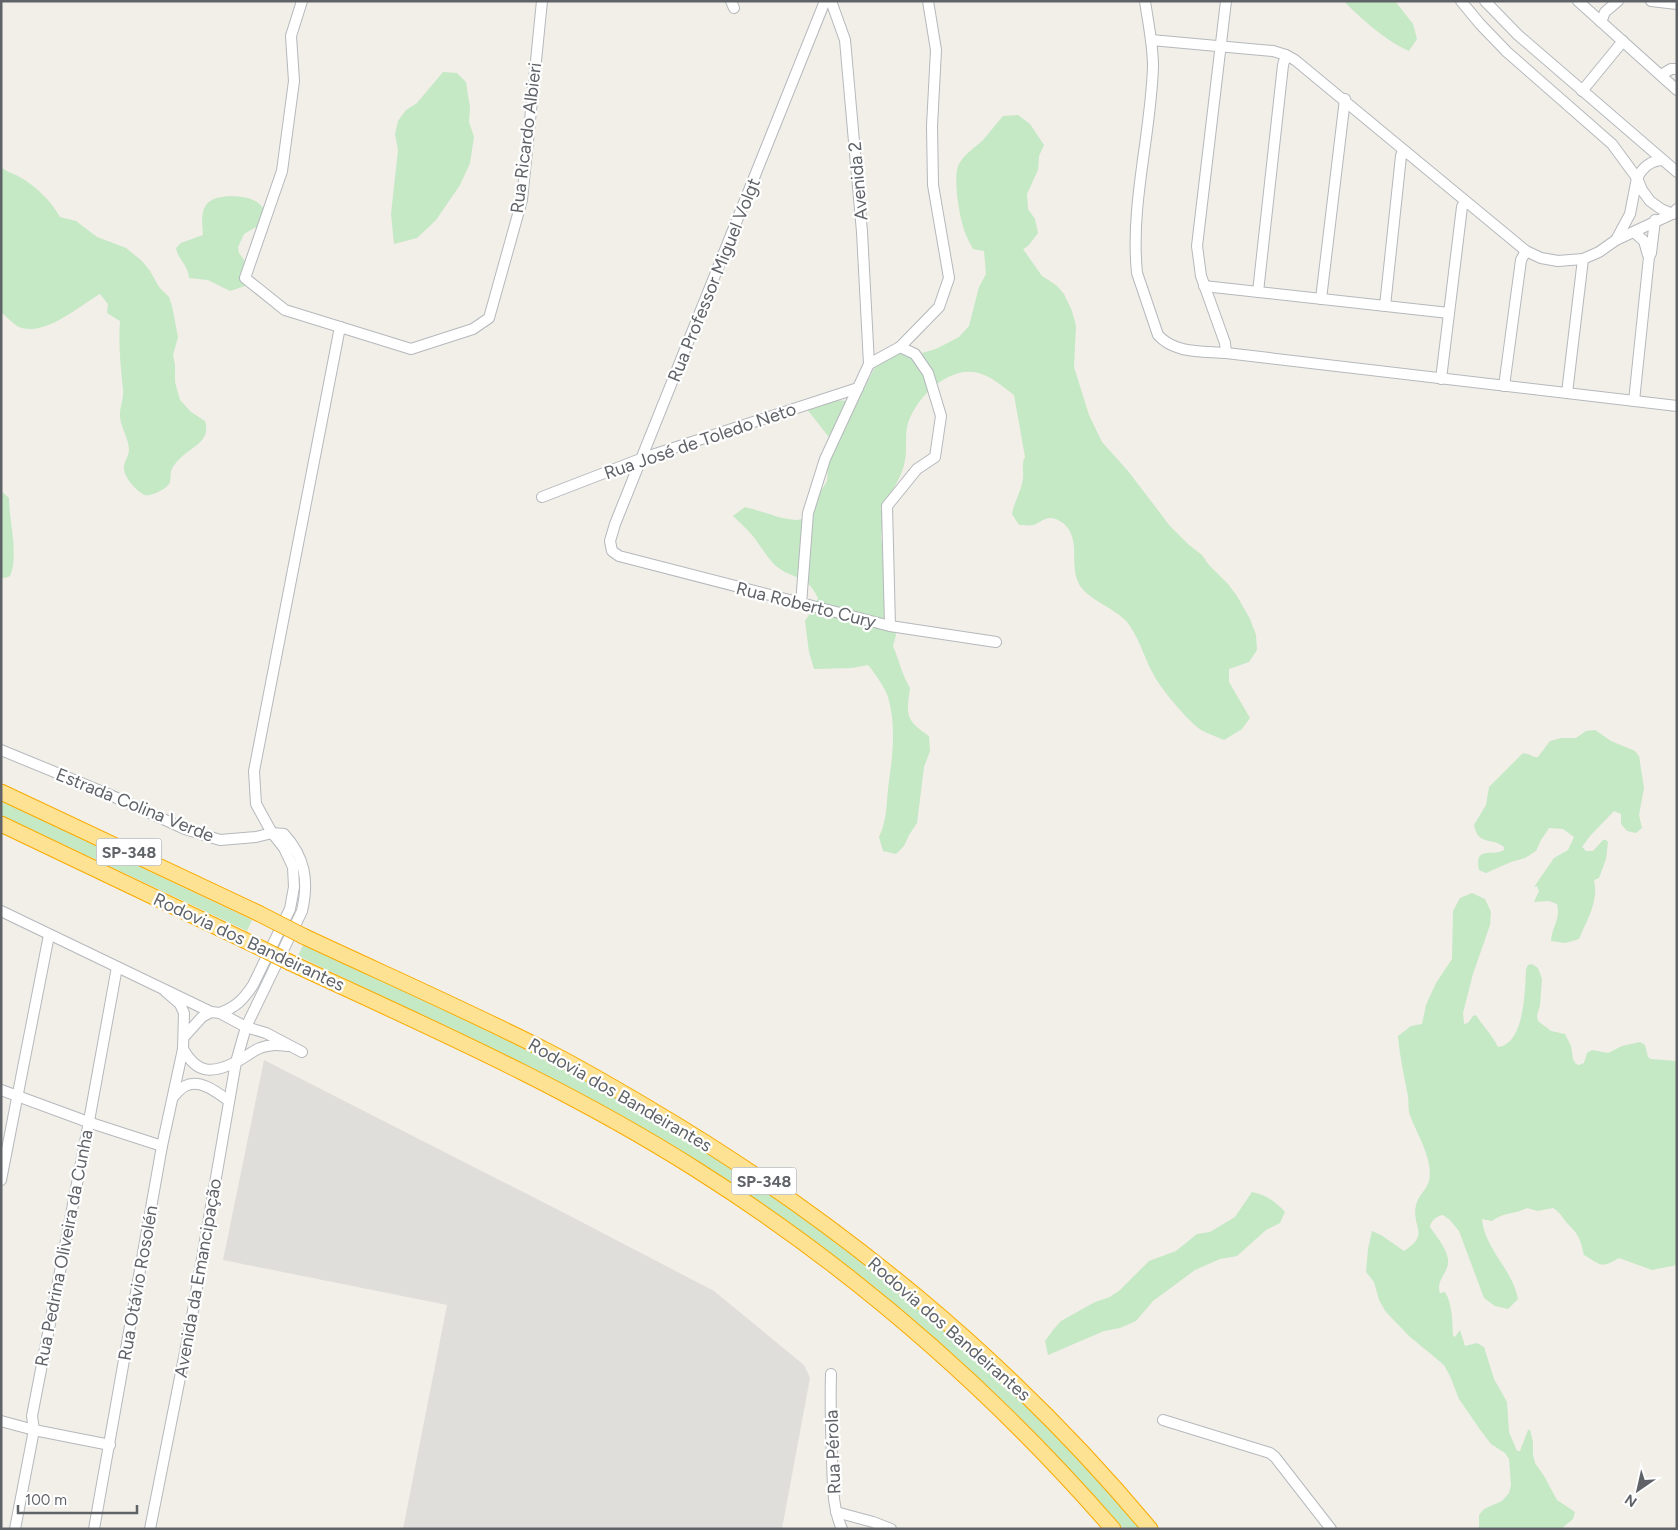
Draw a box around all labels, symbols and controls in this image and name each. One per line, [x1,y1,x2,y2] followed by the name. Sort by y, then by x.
[506,61,546,215] street label: Rua Ricardo Albieri
[844,140,872,222] street label: Avenida 2
[663,175,765,385] street label: Rua Professor Miguel Volgt
[601,398,799,484] street label: Rua José de Toledo Neto
[734,577,879,633] street label: Rua Roberto Cury
[53,763,217,847] street label: Estrada Colina Verde
[96,839,162,866] road number: SP-348
[150,888,348,996] street label: Rodovia dos Bandeirantes
[524,1033,716,1157] street label: Rodovia dos Bandeirantes
[30,1128,98,1368] street label: Rua Pedrina Oliveira da Cunha
[732,1168,796,1194] road number: SP-348
[170,1177,226,1379] street label: Avenida da Emancipação
[113,1204,163,1362] street label: Rua Otávio Rosolén
[863,1252,1035,1406] street label: Rodovia dos Bandeirantes
[821,1409,845,1495] street label: Rua Pérola
[1613,1465,1663,1515] north arrow
[18,1482,136,1514] scale bar
[1622,1490,1640,1510] text: N
[25,1491,67,1509] text: 100 m

